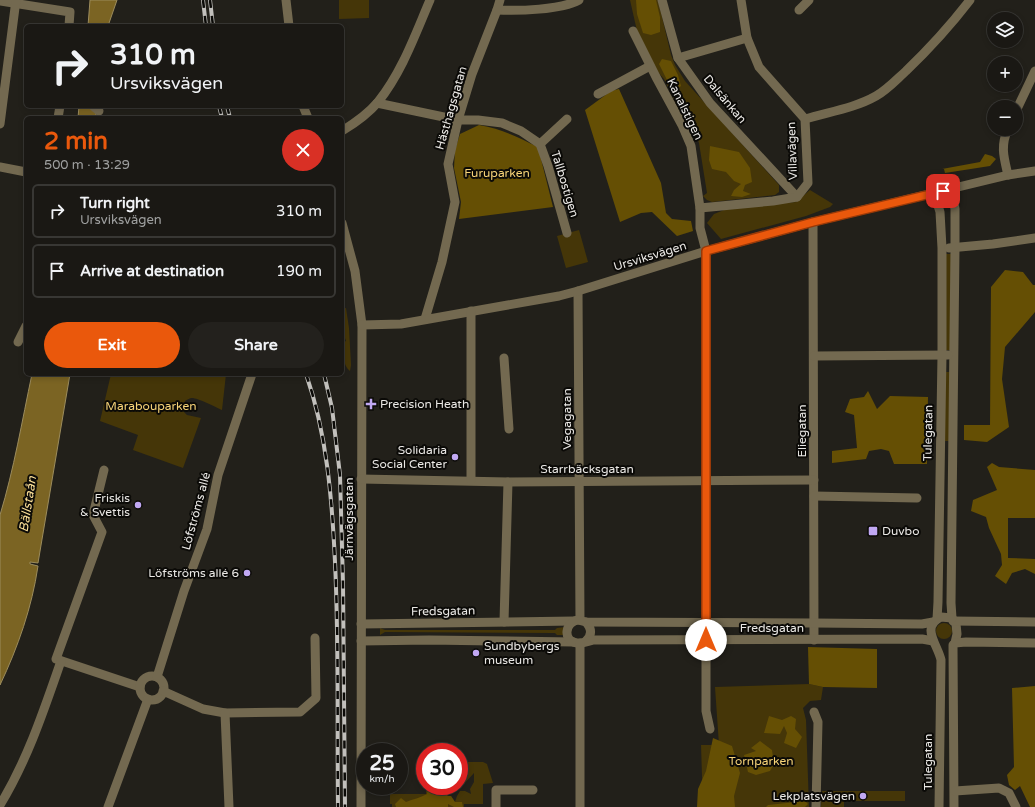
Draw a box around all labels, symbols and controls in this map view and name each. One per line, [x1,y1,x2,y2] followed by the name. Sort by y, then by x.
[987,12,1023,136] map controls
[987,12,1023,48] button: layers
[110,38,196,72] text: 310 m
[44,40,96,92] icon: right
[987,56,1023,92] button: +
[432,65,470,151] street label: Hästhagsgatan
[110,72,223,94] text: Ursviksvägen
[701,72,749,126] street label: Dalsänkan
[664,76,706,142] street label: Kanalstigen
[987,100,1023,136] button: −
[784,122,800,180] street label: Villavägen
[44,127,108,156] text: 2 min
[282,129,324,171] button: close
[548,149,582,219] street label: Tallbostigen
[44,157,130,173] text: 500 m · 13:29
[464,166,530,180] park label: Furuparken
[926,174,960,208] pin
[932,180,954,202] icon: arrive
[80,194,150,212] text: Turn right
[46,200,68,222] icon: right
[276,202,322,220] text: 310 m
[80,212,162,228] text: Ursviksvägen
[612,238,688,274] street label: Ursviksvägen
[46,260,68,282] icon: arrive
[80,262,224,280] text: Arrive at destination
[276,262,322,280] text: 190 m
[44,322,180,368] button: Exit
[188,322,324,368] button: Share
[560,388,574,450] street label: Vegagatan
[380,397,469,411] place label: Precision Heath
[365,398,377,410] marker: Precision Heath
[105,399,197,413] park label: Marabouparken
[795,404,809,458] street label: Eliegatan
[921,405,935,461] street label: Tulegatan
[372,443,447,471] place label: Solidaria Social Center
[450,452,460,462] marker: Solidaria Social Center
[540,462,634,476] street label: Starrbäcksgatan
[179,470,213,552] street label: Löfströms allé
[16,474,40,533] water label: Bällstaån
[342,477,356,561] street label: Järnvägsgatan
[80,491,130,519] place label: Friskis & Svettis
[133,500,143,510] marker: Friskis & Svettis
[882,524,919,538] place label: Duvbo
[867,525,879,537] marker: Duvbo
[148,566,239,580] place label: Löfströms allé 6
[242,568,252,578] marker: Löfströms allé 6
[411,603,475,619] street label: Fredsgatan
[685,619,727,661] position arrow
[740,621,804,635] street label: Fredsgatan
[484,639,560,667] place label: Sundbybergs museum
[471,648,481,658] marker: Sundbybergs museum
[921,734,935,790] street label: Tulegatan
[416,743,468,795] speed limit sign: 30
[369,752,395,776] text: 25
[728,754,794,768] park label: Tornparken
[369,773,395,785] text: km/h
[773,789,855,803] place label: Lekplatsvägen
[858,791,868,801] marker: Lekplatsvägen

